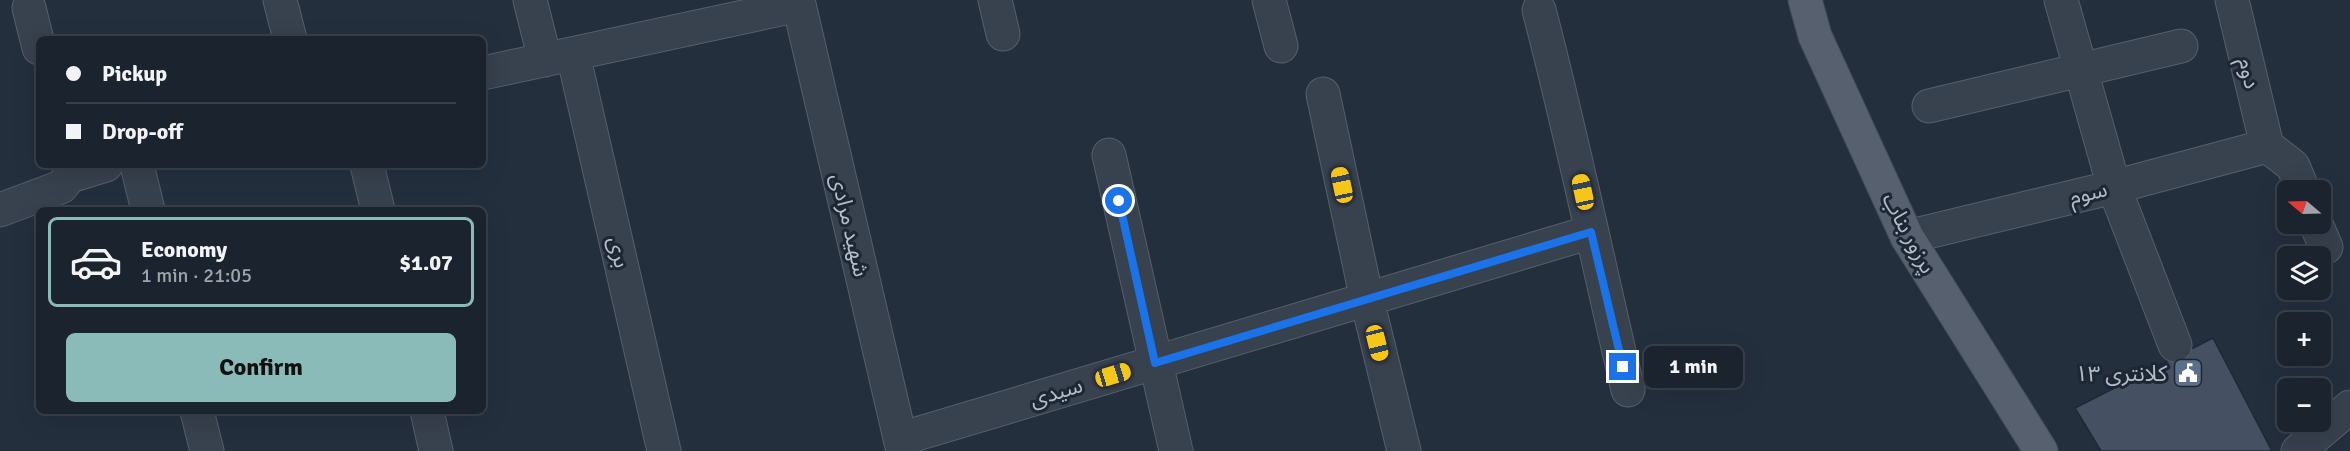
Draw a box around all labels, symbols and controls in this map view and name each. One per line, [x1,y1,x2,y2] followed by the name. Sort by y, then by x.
[2229,55,2266,92] street label: دوم
[102,60,167,87] text: Pickup
[102,118,183,145] text: Drop-off
[1329,166,1355,204] car
[825,171,875,279] street label: شهید مرادی
[1570,173,1596,211] car
[2066,175,2111,214] street label: سوم
[2277,180,2331,234] north arrow
[2277,180,2331,432] map controls
[1105,187,1132,214] route start
[1875,188,1942,279] street label: پرزور بناب
[602,234,636,270] street label: بری
[69,235,123,289] icon: car
[141,236,227,263] text: Economy
[2277,246,2331,300] button: layers
[399,249,453,276] text: $1.07
[141,263,252,288] text: 1 min · 21:05
[2277,312,2331,366] button: +
[1364,323,1390,363] car
[66,333,456,402] button: Confirm
[1644,346,1743,388] callout: 1 min
[1609,353,1636,380] route end
[1669,354,1718,379] text: 1 min
[2172,357,2204,389] public building icon: کلانتری ۱۳
[2075,360,2168,387] place label: کلانتری ۱۳
[1093,361,1133,389] car
[1026,371,1086,413] street label: سیدی
[2277,378,2331,432] button: −

